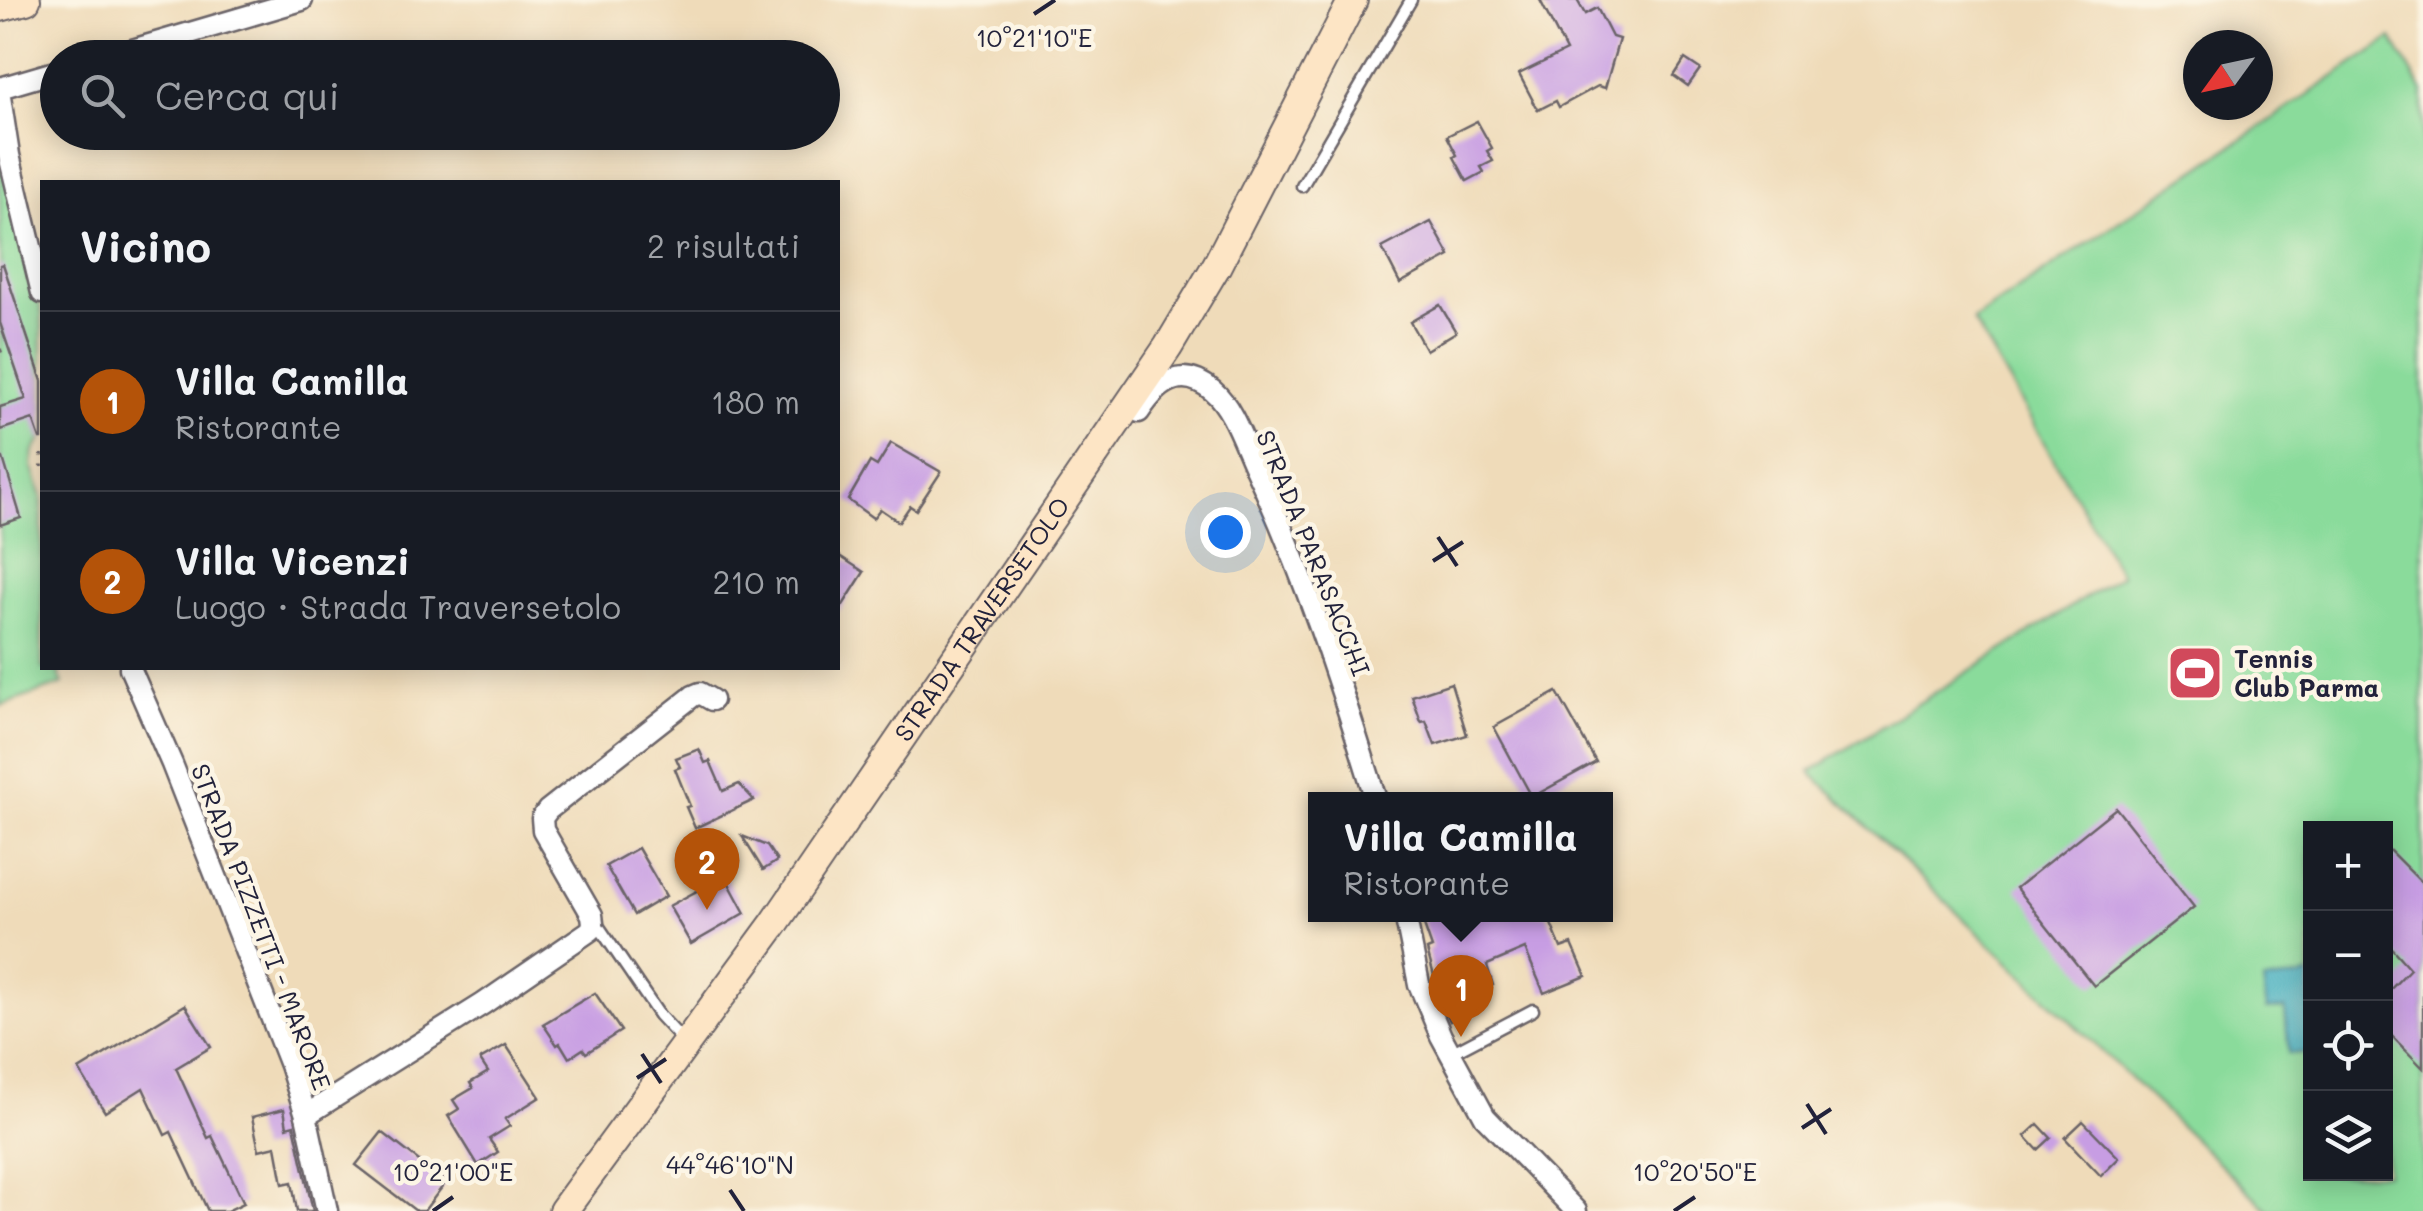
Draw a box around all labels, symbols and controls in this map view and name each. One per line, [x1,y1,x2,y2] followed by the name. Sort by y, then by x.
[976,21,1092,53] text: 10°21'10"E
[2183,30,2273,120] north arrow
[40,40,840,150] search box
[75,68,130,123] icon: search
[155,70,340,120] text: Cerca qui
[80,218,211,273] text: Vicino
[647,224,800,266] text: 2 risultati
[175,355,409,405] text: Villa Camilla
[105,380,120,422] text: 1
[711,380,800,422] text: 180 m
[175,405,342,447] text: Ristorante
[1250,425,1378,680] street label: STRADA PARASACCHI
[886,491,1076,747] street label: STRADA TRAVERSETOLO
[1200,507,1251,558] your location
[175,535,410,585] text: Villa Vicenzi
[104,560,121,602] text: 2
[712,560,800,602] text: 210 m
[175,585,621,627] text: Luogo · Strada Traversetolo
[2234,642,2379,703] place label: Tennis Club Parma
[2165,643,2225,703] sports icon: Tennis Club Parma
[185,759,339,1094] street label: STRADA PIZZETTI - MARORE
[1308,792,1613,922] popup
[1344,811,1577,861] text: Villa Camilla
[2303,821,2393,1181] map controls
[2303,821,2393,911] button: +
[674,828,740,910] pin: 2
[1344,861,1510,903] text: Ristorante
[2303,911,2393,1001] button: −
[1428,954,1494,1037] pin: 1
[2303,1001,2393,1091] button: locate
[2303,1091,2393,1181] button: layers
[666,1148,794,1180] text: 44°46'10"N
[393,1155,513,1187] text: 10°21'00"E
[1633,1155,1757,1187] text: 10°20'50"E

